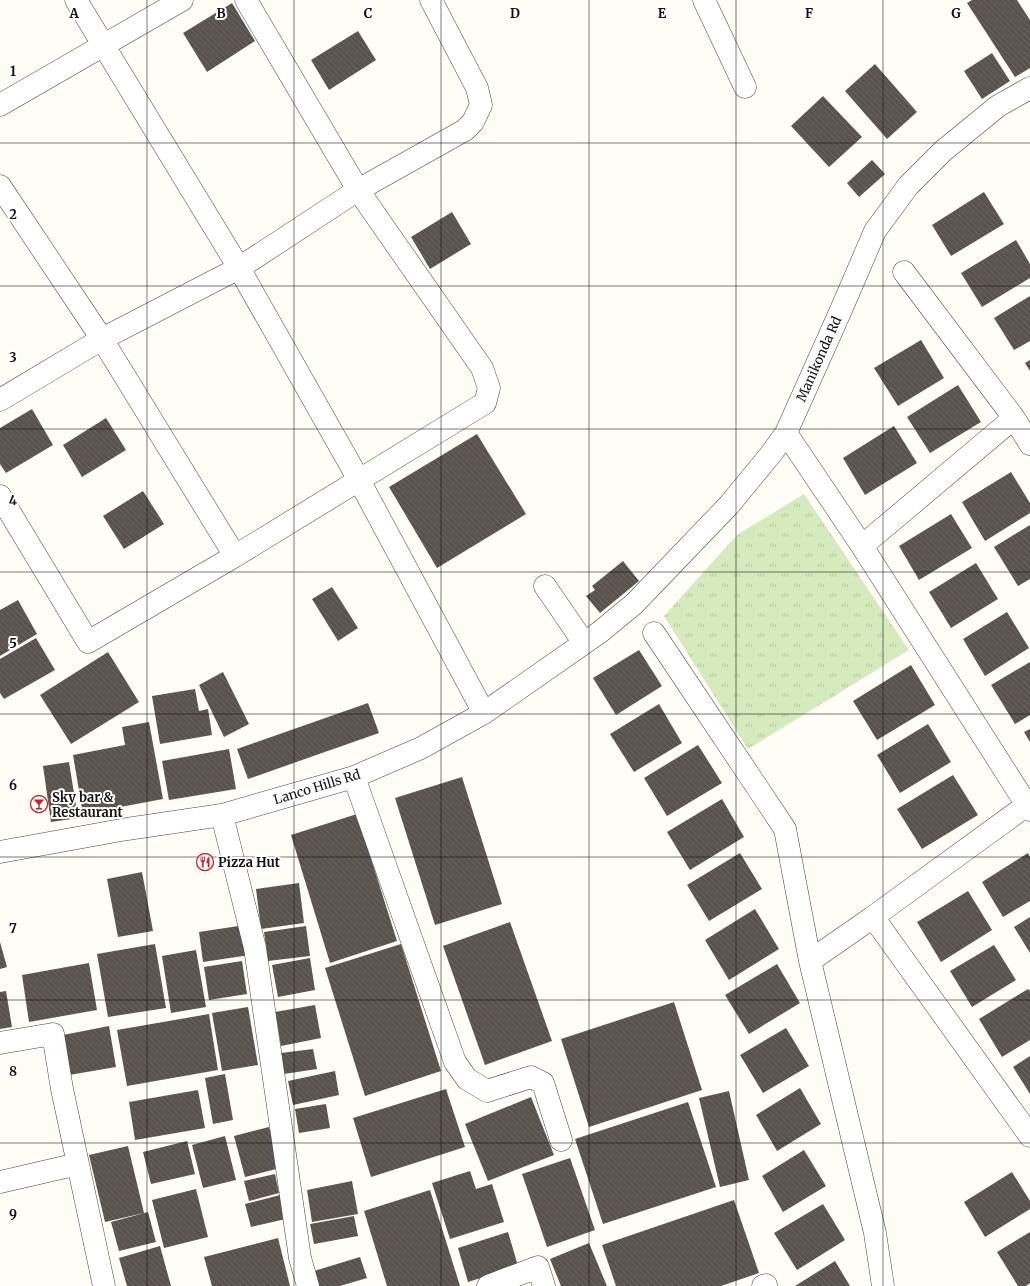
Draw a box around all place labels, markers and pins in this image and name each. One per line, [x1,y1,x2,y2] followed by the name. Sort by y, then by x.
[52,789,124,821] place label: Sky bar & Restaurant
[29,794,49,814] bar icon: Sky bar & Restaurant
[195,852,215,872] restaurant icon: Pizza Hut
[218,854,281,871] place label: Pizza Hut

